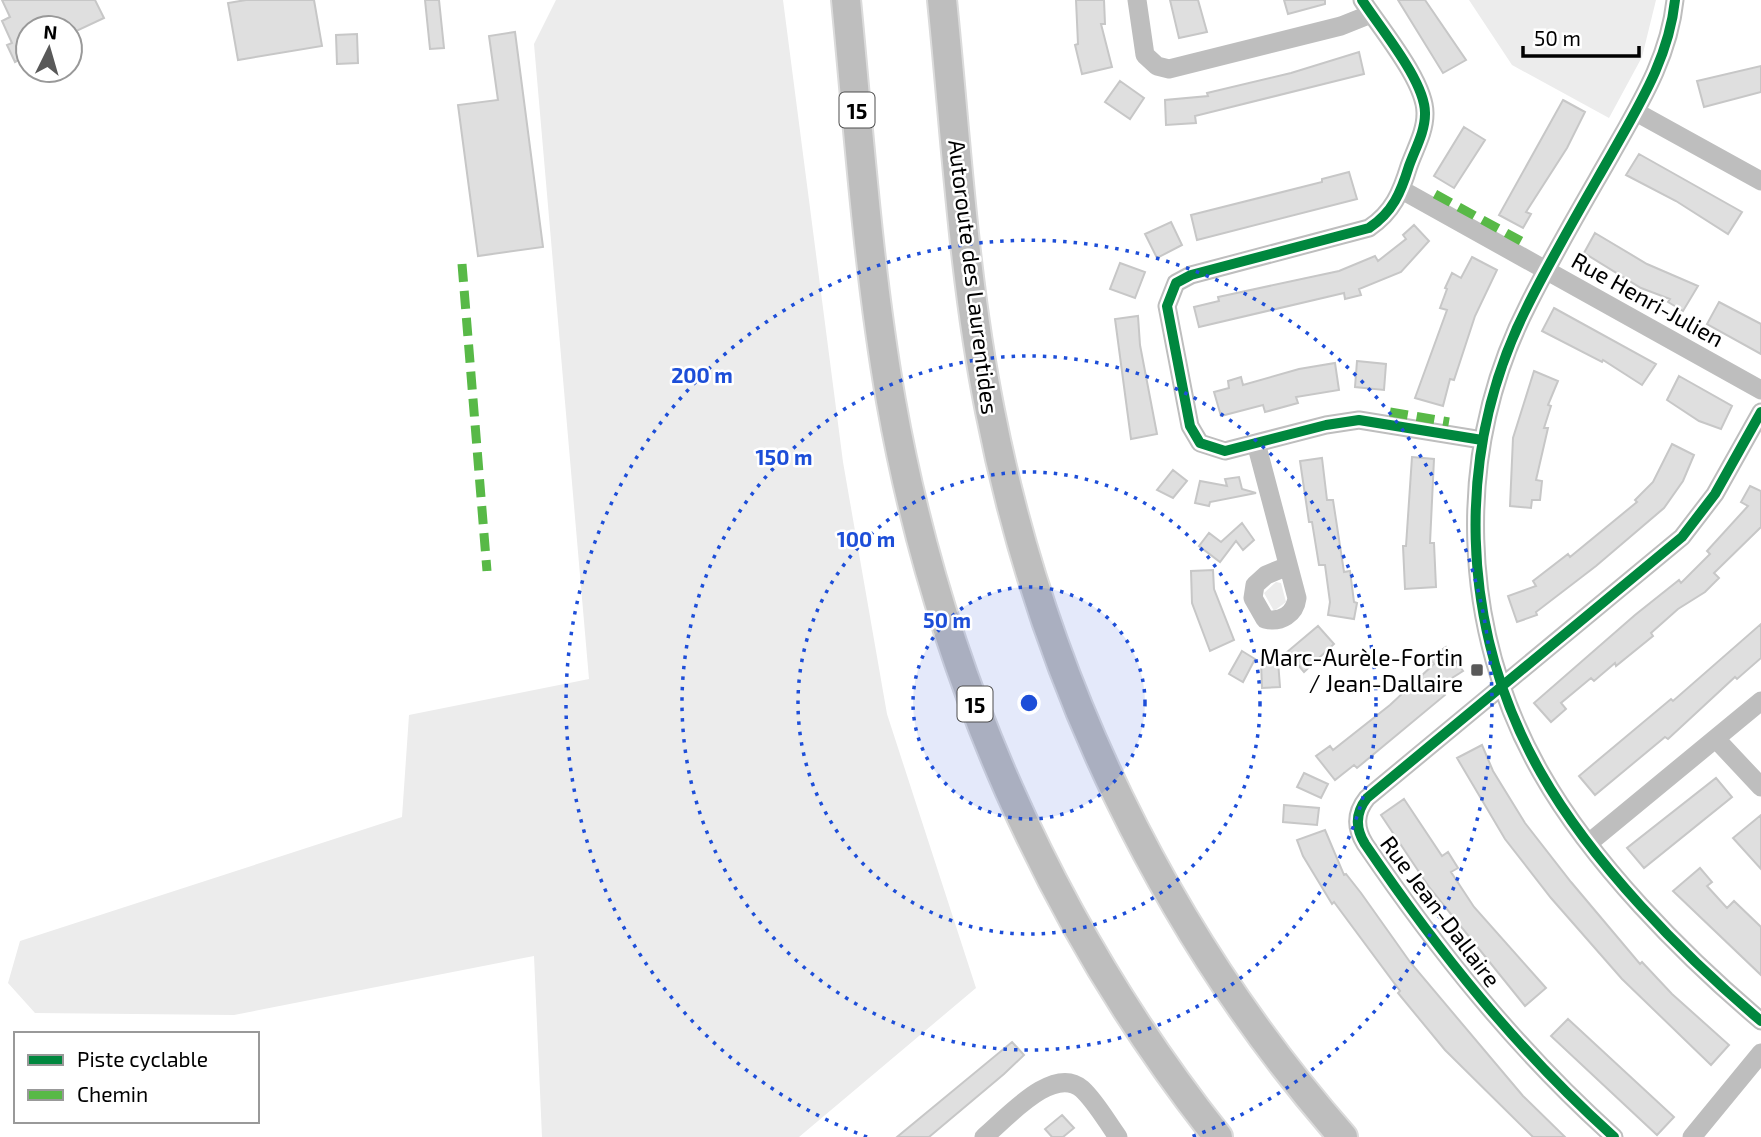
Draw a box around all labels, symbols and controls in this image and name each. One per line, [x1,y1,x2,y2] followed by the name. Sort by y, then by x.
[14,14,84,84] north arrow
[1523,14,1638,58] scale bar
[43,20,58,44] text: N
[1534,25,1581,50] text: 50 m
[840,92,874,128] road number: 15
[943,138,1005,416] street label: Autoroute des Laurentides
[1567,246,1729,352] street label: Rue Henri-Julien
[671,362,733,387] text: 200 m
[756,444,812,469] text: 150 m
[837,526,895,551] text: 100 m
[923,607,971,632] text: 50 m
[1260,643,1463,697] place label: Marc-Aurèle-Fortin / Jean-Dallaire
[1469,662,1485,678] marker: Marc-Aurèle-Fortin / Jean-Dallaire
[958,686,992,722] road number: 15
[1017,691,1041,715] centre of rings
[1375,830,1507,992] street label: Rue Jean-Dallaire
[14,1032,259,1123] legend
[77,1046,208,1071] text: Piste cyclable
[77,1081,148,1106] text: Chemin

